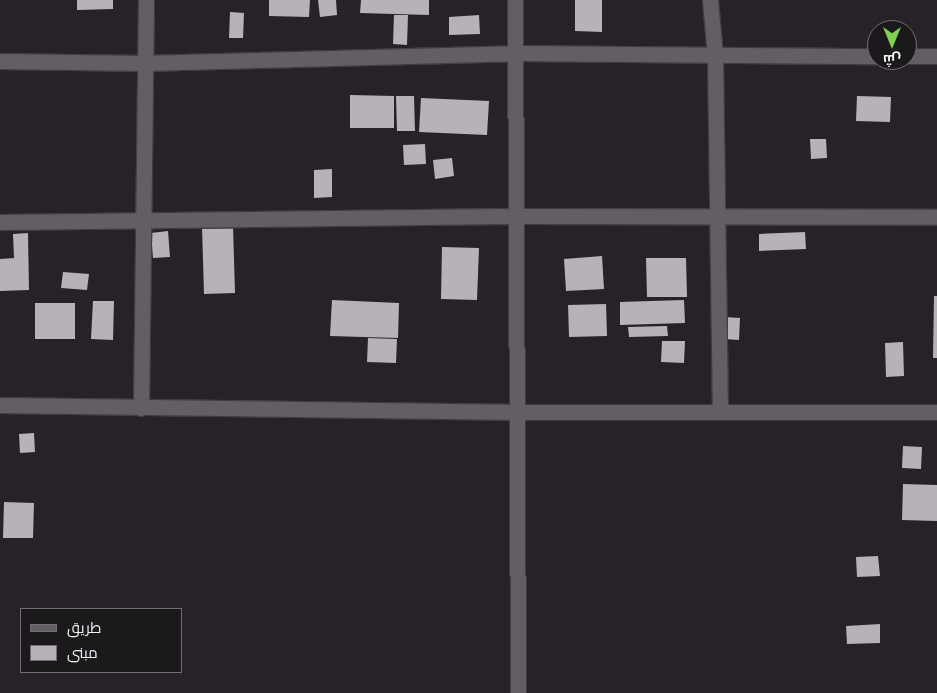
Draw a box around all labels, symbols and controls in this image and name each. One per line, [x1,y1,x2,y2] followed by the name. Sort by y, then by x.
[867,20,917,70] north arrow
[883,51,901,68] text: ش
[20,608,182,673] legend
[67,619,101,637] text: طريق
[67,644,98,662] text: مبنى

